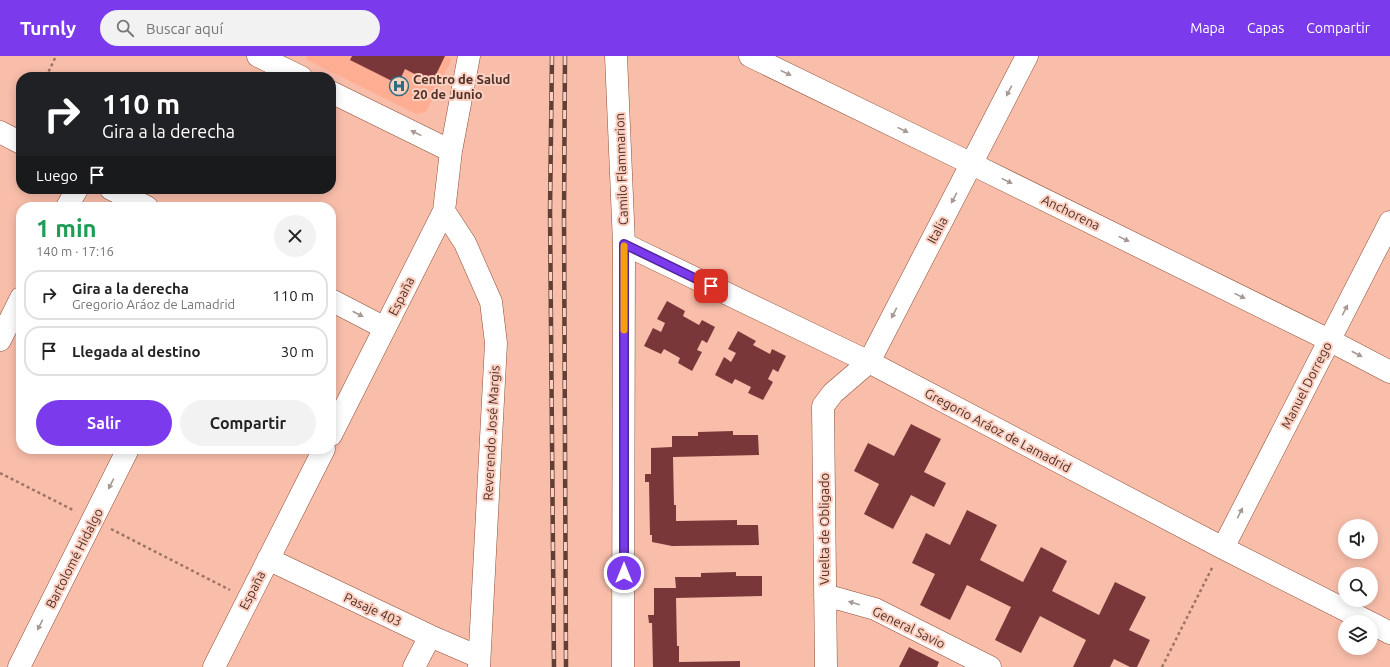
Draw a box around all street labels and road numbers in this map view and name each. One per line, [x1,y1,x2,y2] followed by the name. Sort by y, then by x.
[612,113,630,225] street label: Camilo Flammarion
[1040,192,1102,232] street label: Anchorena
[924,214,950,246] street label: Italia
[385,274,417,318] street label: España
[1278,339,1334,431] street label: Manuel Dorrego
[480,365,502,501] street label: Reverendo José Margis
[923,386,1073,474] street label: Gregorio Aráoz de Lamadrid
[817,473,831,585] street label: Vuelta de Obligado
[43,506,105,610] street label: Bartolomé Hidalgo
[236,568,268,612] street label: España
[342,590,404,628] street label: Pasaje 403
[870,603,948,651] street label: General Savio

